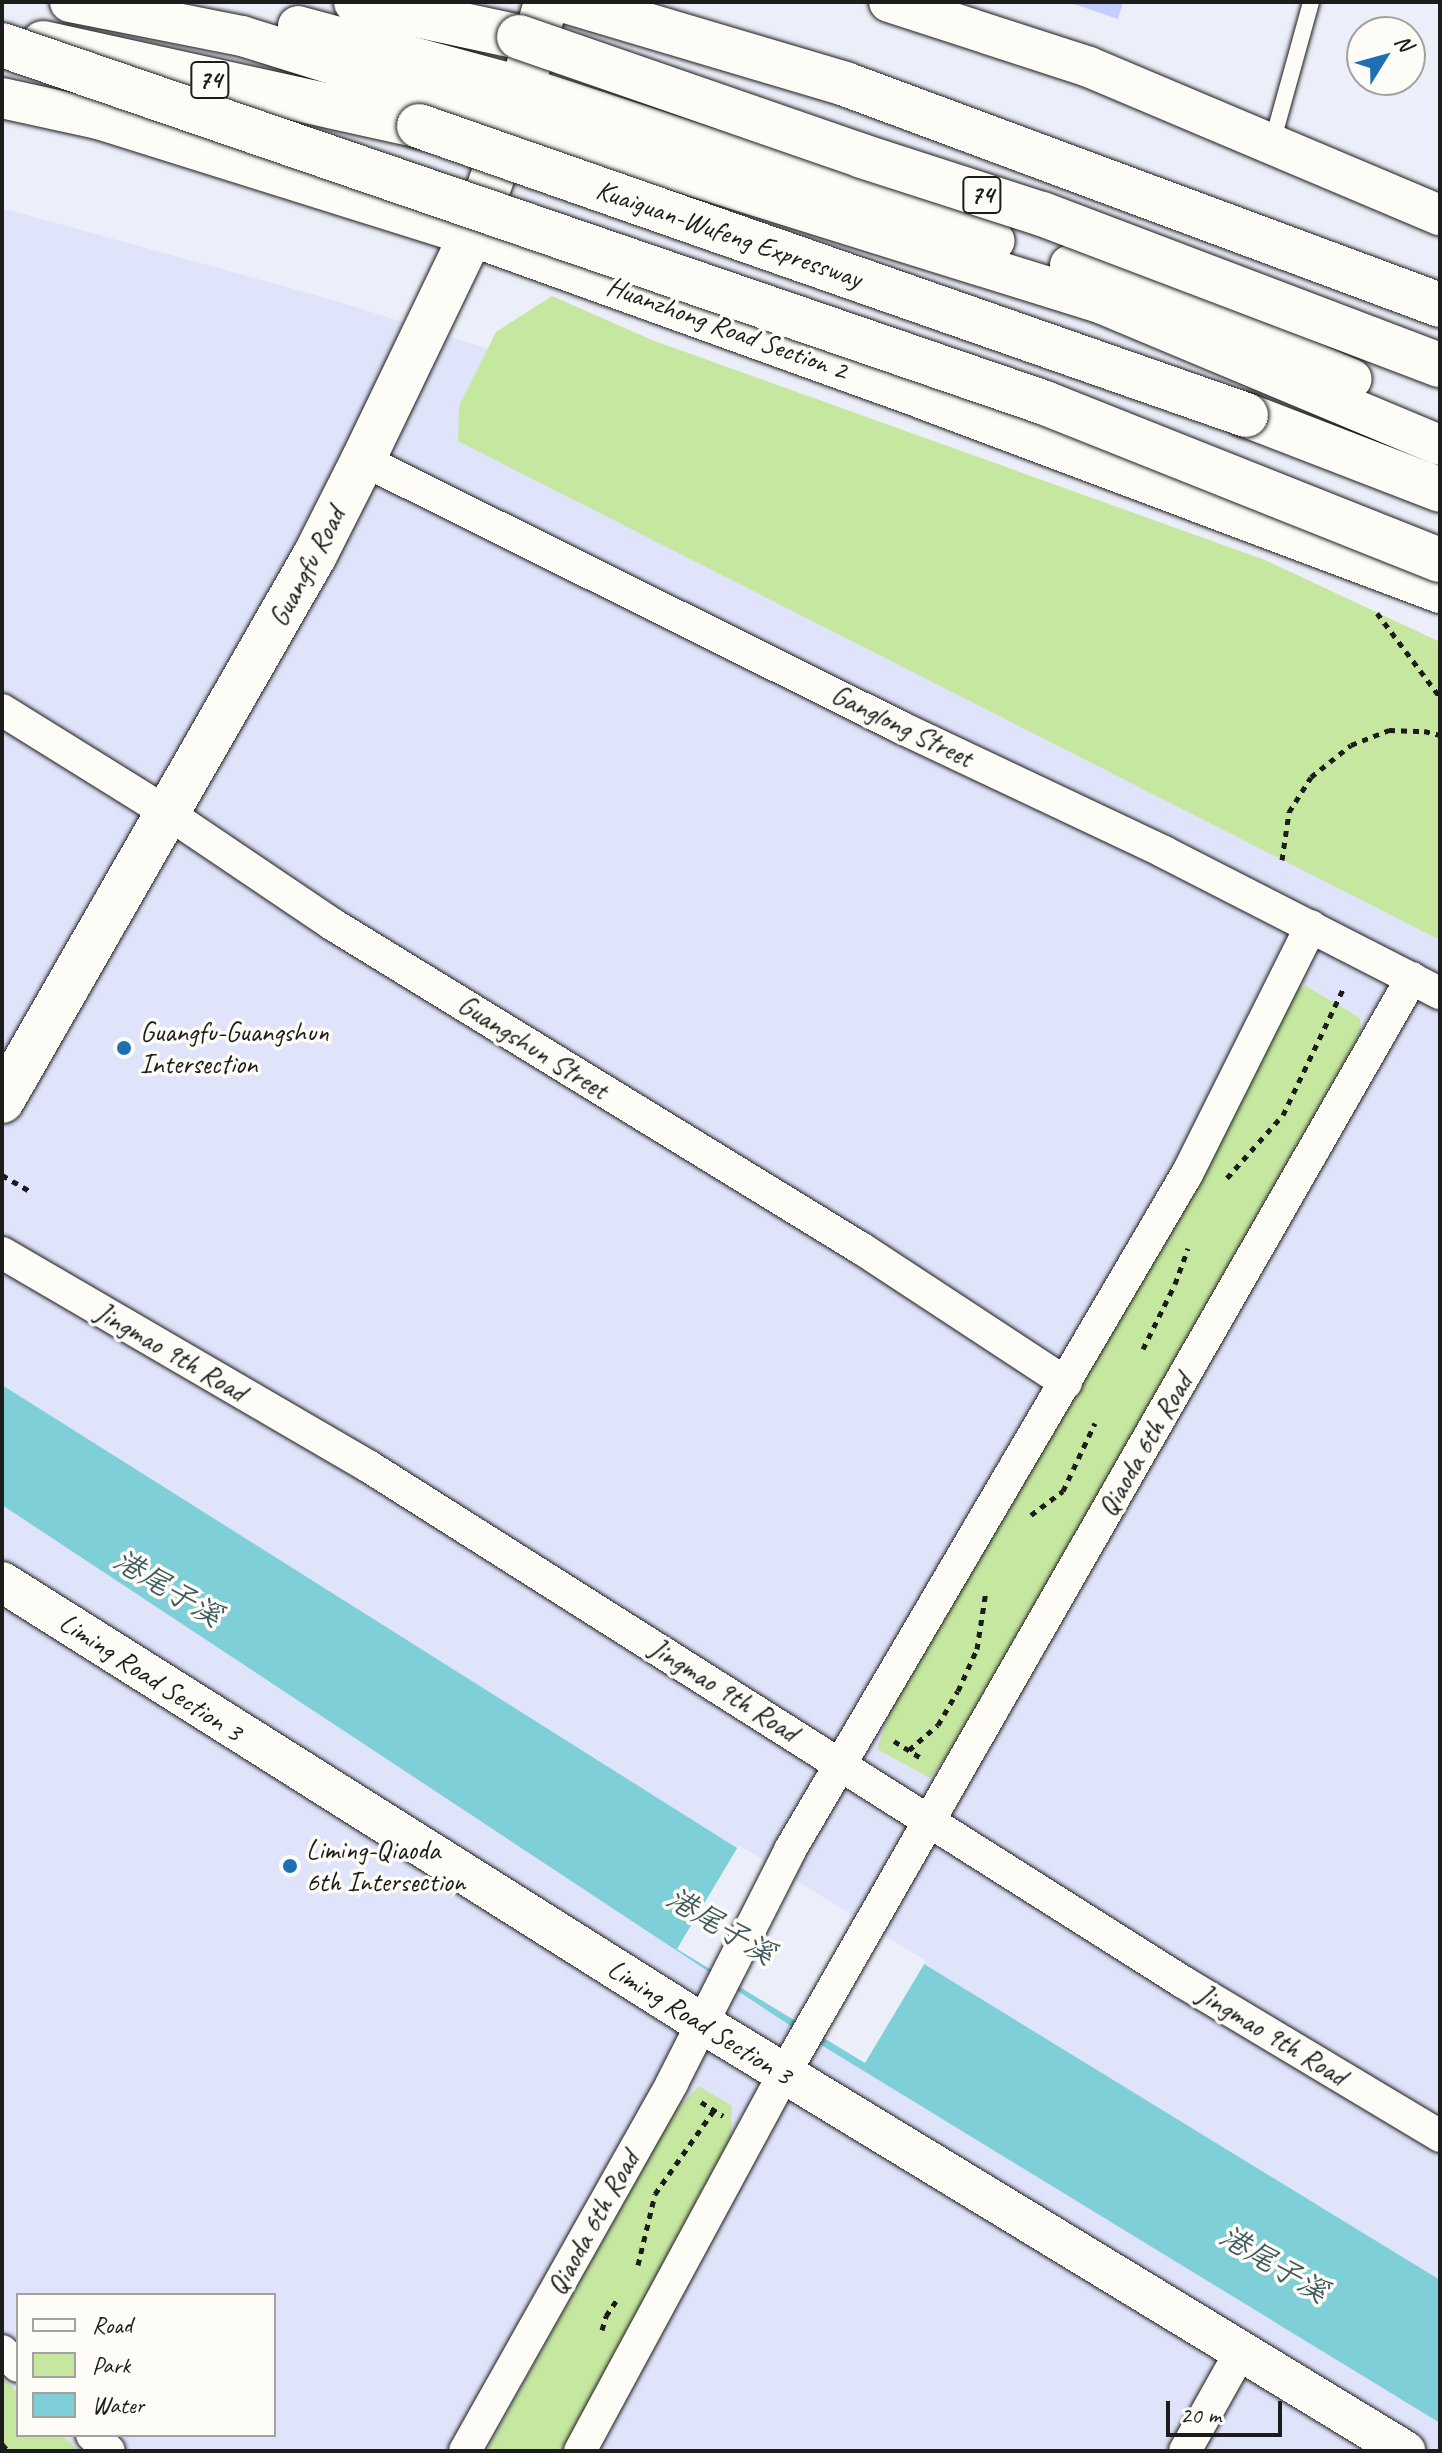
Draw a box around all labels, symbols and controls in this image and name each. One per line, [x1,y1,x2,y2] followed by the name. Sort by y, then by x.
[1346,16,1426,96] north arrow
[1388,29,1419,57] text: N
[190,58,230,102] road number: 74
[592,173,866,295] street label: Kuaiguan-Wufeng Expressway
[962,173,1002,217] road number: 74
[602,269,852,387] street label: Huanzhong Road Section 2
[262,502,352,632] street label: Guangfu Road
[826,677,978,775] street label: Ganglong Street
[452,987,614,1107] street label: Guangshun Street
[140,1015,329,1081] place label: Guangfu-Guangshun Intersection
[115,1039,133,1057] marker: Guangfu-Guangshun Intersection
[90,1295,252,1409] street label: Jingmao 9th Road
[1091,1368,1199,1522] street label: Qiaoda 6th Road
[107,1542,229,1634] water label: 港尾子溪
[54,1606,248,1748] street label: Liming Road Section 3
[644,1631,804,1749] street label: Jingmao 9th Road
[306,1833,465,1899] place label: Liming-Qiaoda 6th Intersection
[281,1857,299,1875] marker: Liming-Qiaoda 6th Intersection
[660,1880,782,1972] water label: 港尾子溪
[602,1952,798,2092] street label: Liming Road Section 3
[1191,1977,1353,2093] street label: Jingmao 9th Road
[540,2145,646,2301] street label: Qiaoda 6th Road
[1213,2218,1335,2310] water label: 港尾子溪
[16,2293,276,2437] legend
[92,2310,132,2340] text: Road
[92,2350,130,2380] text: Park
[1170,2385,1286,2435] scale bar
[92,2390,144,2420] text: Water
[1180,2400,1221,2430] text: 20 m

